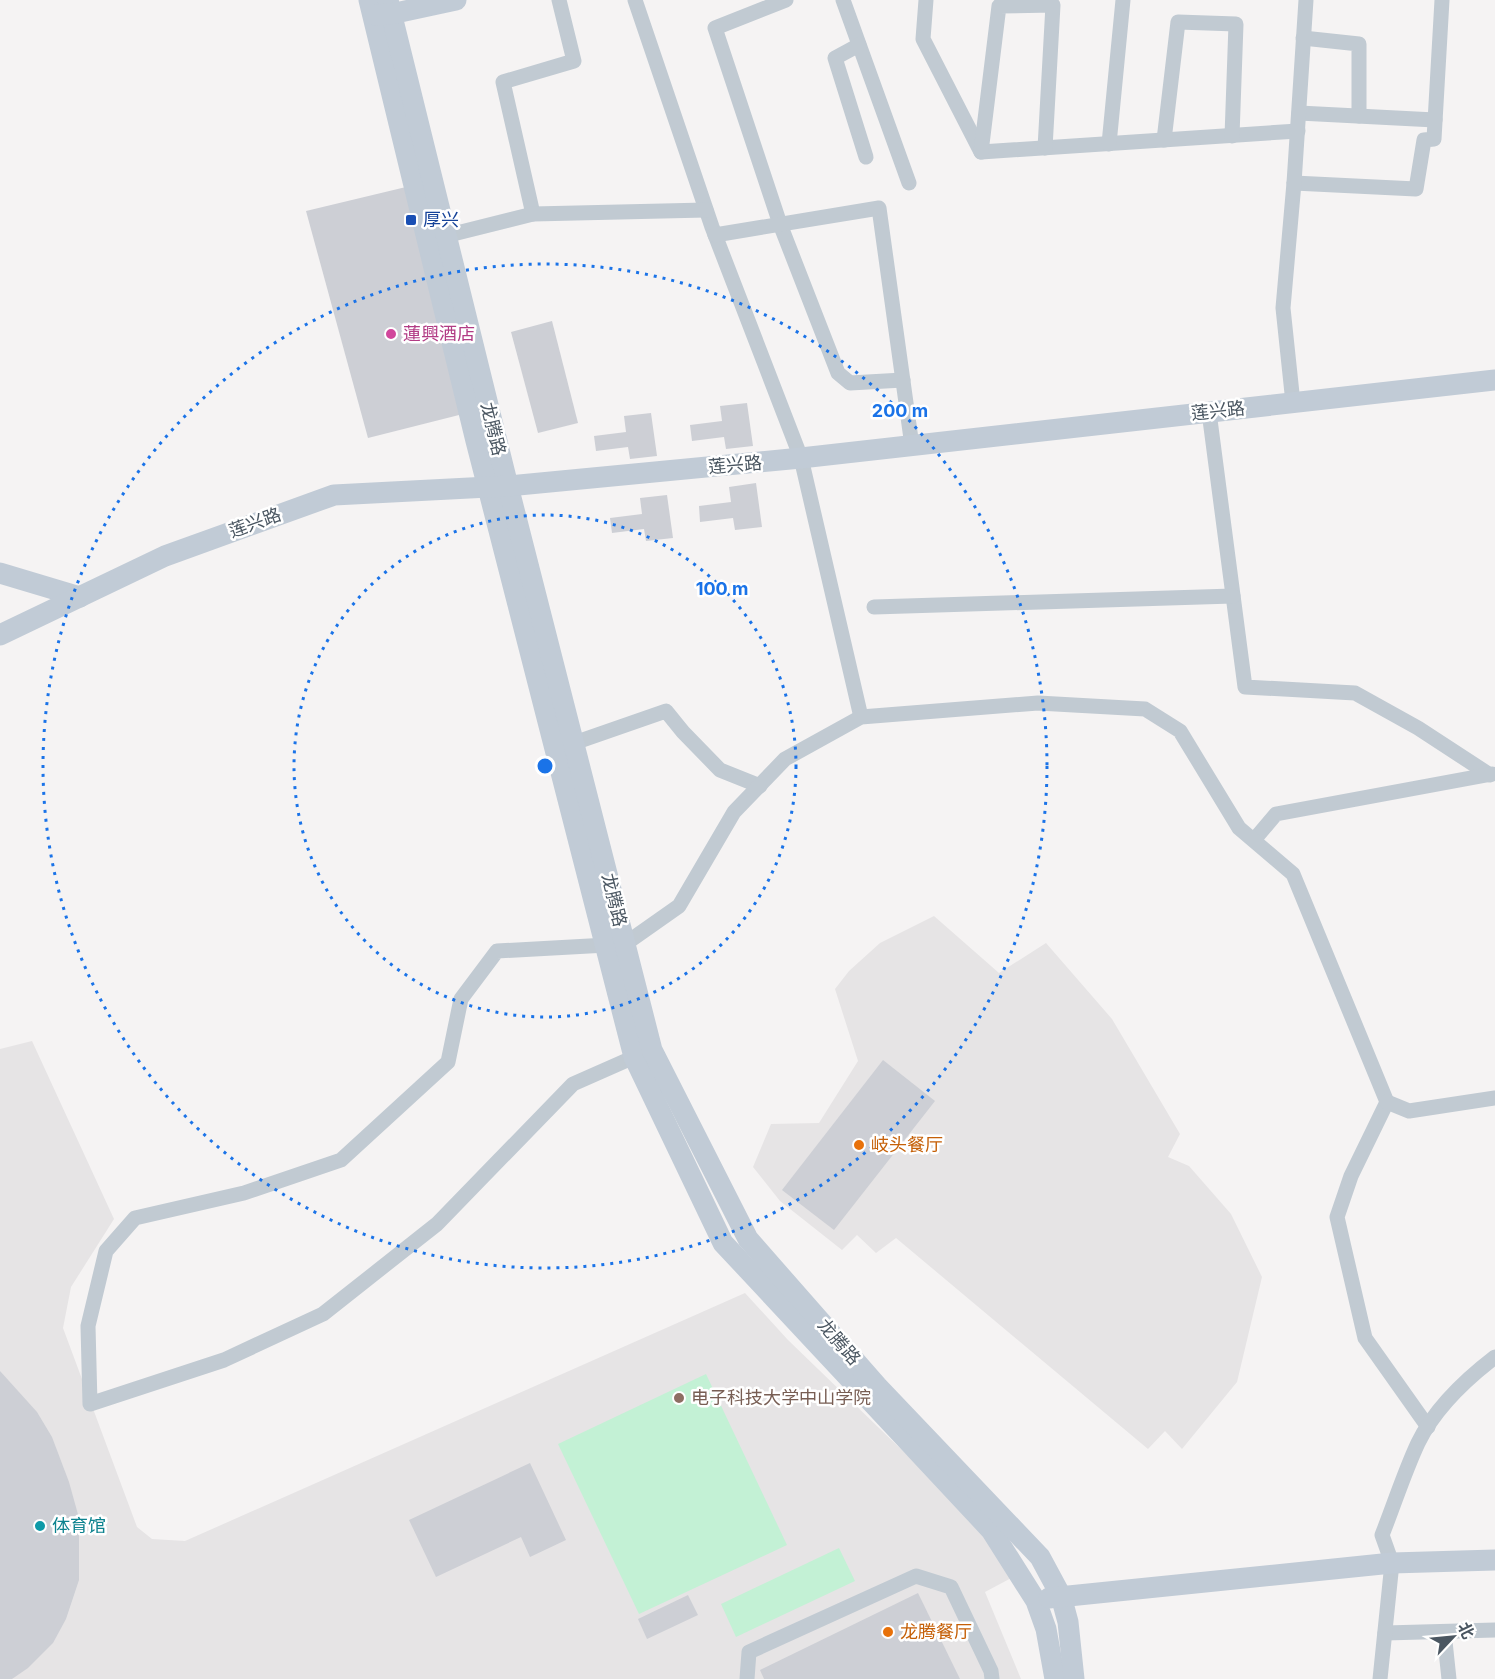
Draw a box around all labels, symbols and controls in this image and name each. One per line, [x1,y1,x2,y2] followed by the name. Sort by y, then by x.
[423,209,459,230] place label: 厚兴
[404,213,418,227] marker: 厚兴
[403,323,475,344] place label: 蓮興酒店
[384,327,398,341] marker: 蓮興酒店
[1190,397,1246,424] street label: 莲兴路
[477,400,510,458] street label: 龙腾路
[872,400,928,421] text: 200 m
[707,452,763,477] street label: 莲兴路
[226,503,284,542] street label: 莲兴路
[696,578,748,599] text: 100 m
[535,756,555,776] centre of rings
[598,871,631,929] street label: 龙腾路
[871,1134,943,1155] place label: 岐头餐厅
[852,1138,866,1152] marker: 岐头餐厅
[814,1314,865,1369] street label: 龙腾路
[691,1387,871,1408] place label: 电子科技大学中山学院
[672,1391,686,1405] marker: 电子科技大学中山学院
[52,1515,106,1536] place label: 体育馆
[33,1519,47,1533] marker: 体育馆
[1423,1607,1483,1667] north arrow
[1454,1619,1479,1642] text: 北
[900,1621,972,1642] place label: 龙腾餐厅
[881,1625,895,1639] marker: 龙腾餐厅

